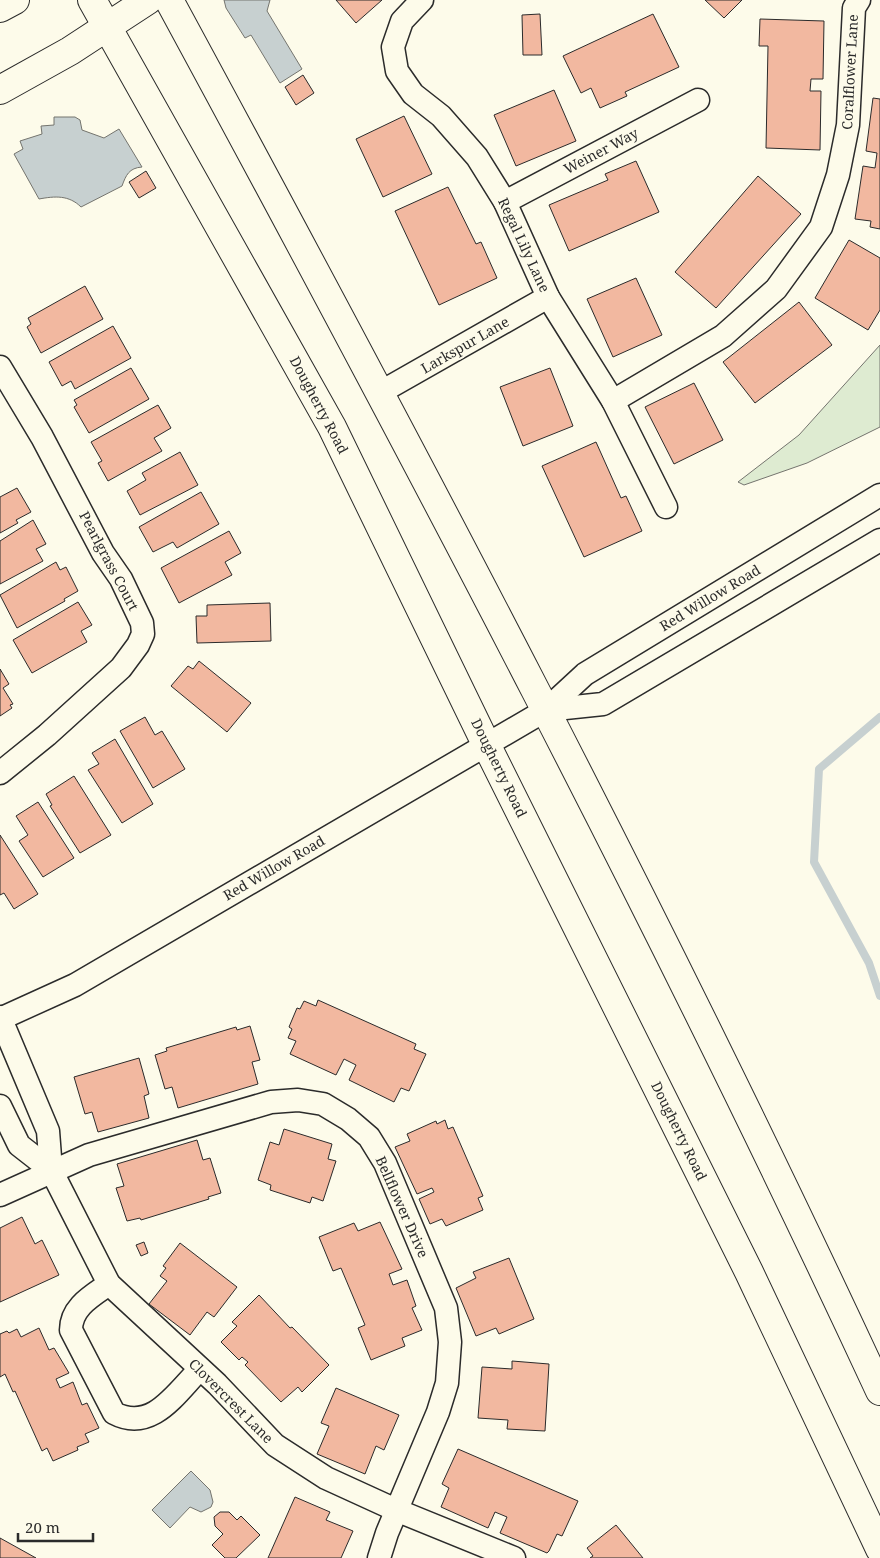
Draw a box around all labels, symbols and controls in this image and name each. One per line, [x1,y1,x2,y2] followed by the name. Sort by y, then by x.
[837,14,862,130] street label: Coralflower Lane
[560,123,641,178] street label: Weiner Way
[494,194,555,295] street label: Regal Lily Lane
[417,312,512,377] street label: Larkspur Lane
[286,353,353,457] street label: Dougherty Road
[75,508,144,614] street label: Pearlgrass Court
[656,560,764,635] street label: Red Willow Road
[467,715,532,821] street label: Dougherty Road
[220,831,328,904] street label: Red Willow Road
[647,1078,712,1184] street label: Dougherty Road
[372,1153,433,1261] street label: Bellflower Drive
[185,1354,278,1447] street label: Clovercrest Lane
[18,1510,92,1542] scale bar
[25,1517,60,1537] text: 20 m

